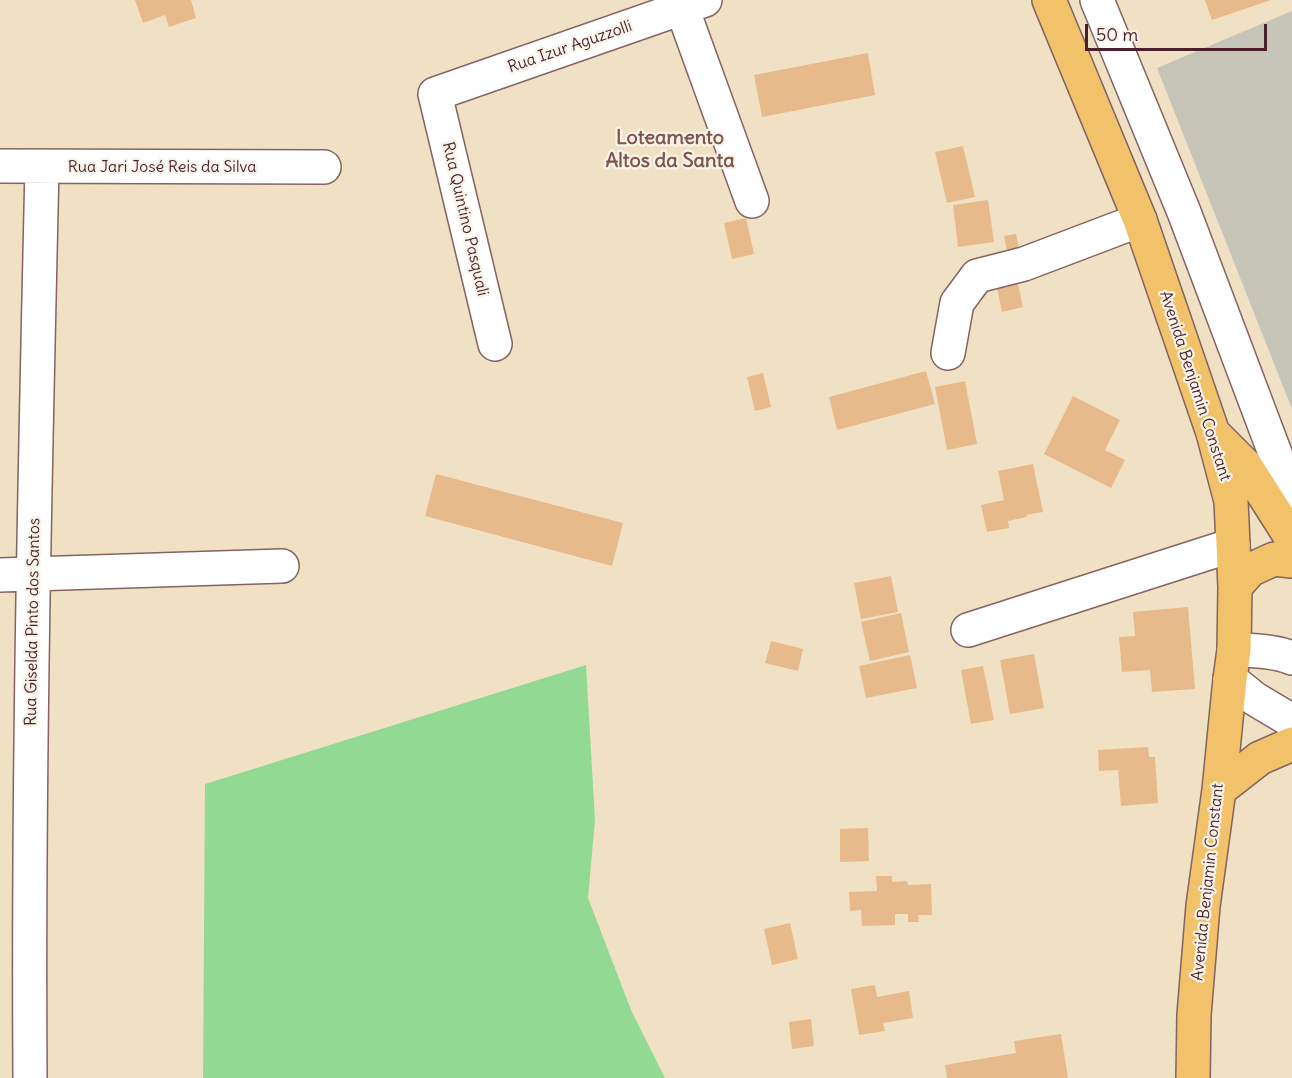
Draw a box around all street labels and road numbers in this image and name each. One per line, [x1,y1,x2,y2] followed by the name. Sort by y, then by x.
[505,17,635,77] street label: Rua Izur Aguzzolli
[438,140,492,298] street label: Rua Quintino Pasquali
[68,157,256,177] street label: Rua Jari José Reis da Silva
[1155,289,1235,483] street label: Avenida Benjamin Constant
[22,518,44,726] street label: Rua Giselda Pinto dos Santos
[1188,782,1228,982] street label: Avenida Benjamin Constant

